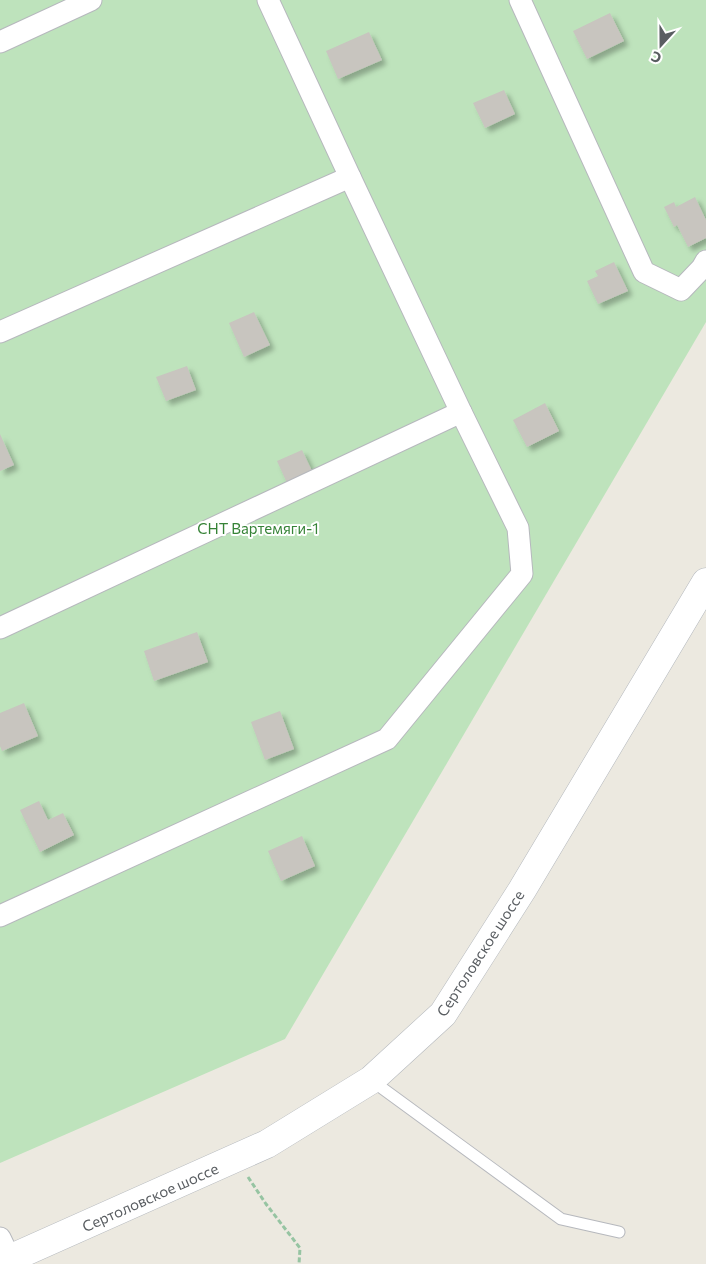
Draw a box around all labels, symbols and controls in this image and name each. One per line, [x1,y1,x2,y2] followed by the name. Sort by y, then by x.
[636,20,686,70] north arrow
[649,48,664,67] text: С
[197,519,319,537] park label: СНТ Вартемяги-1
[432,886,528,1020] street label: Сертоловское шоссе
[79,1159,221,1235] street label: Сертоловское шоссе

